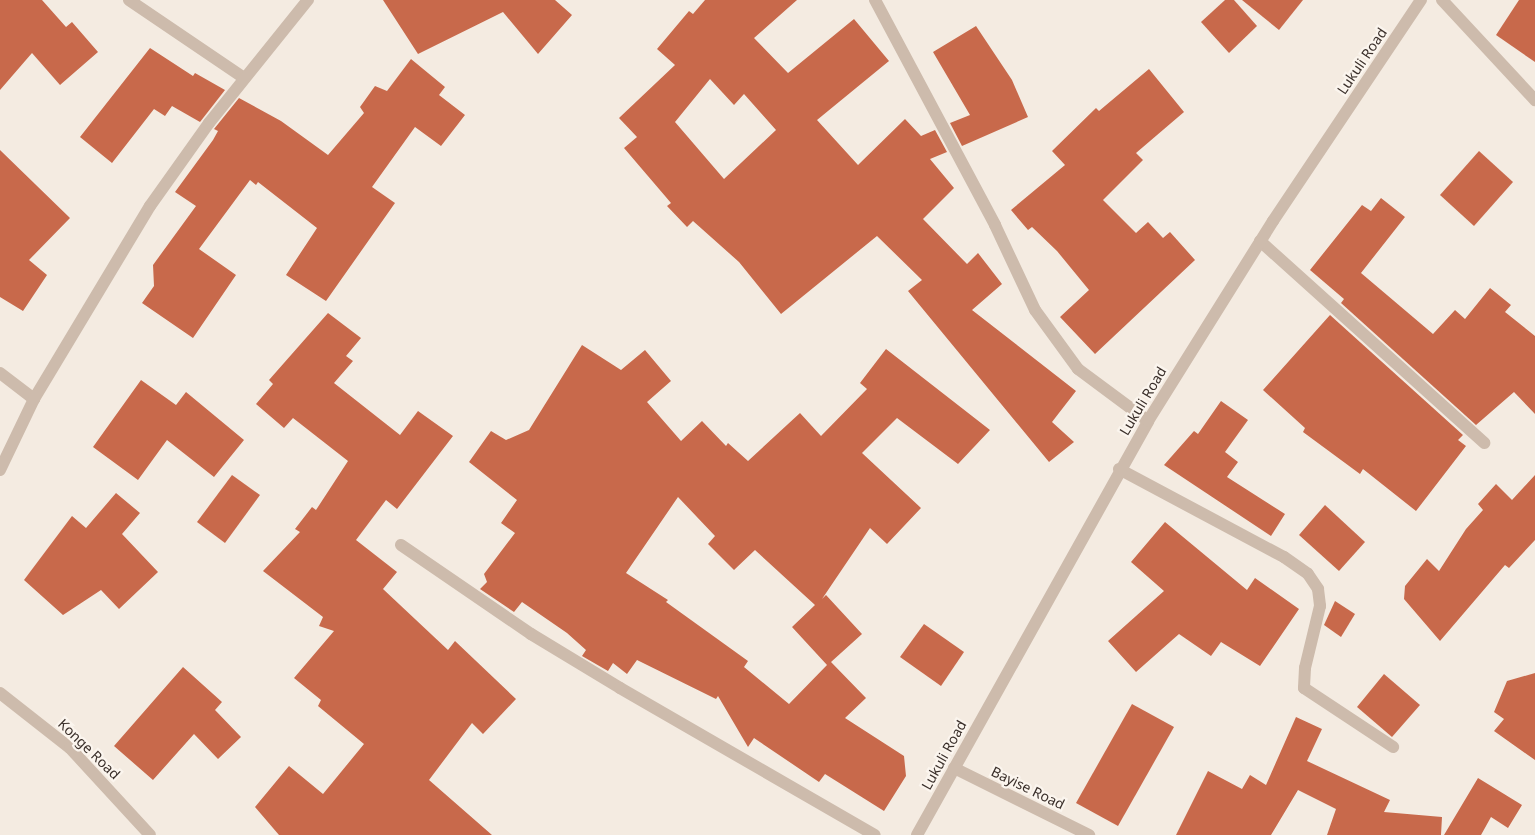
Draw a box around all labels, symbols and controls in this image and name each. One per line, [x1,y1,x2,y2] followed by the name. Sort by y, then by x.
[1334,25,1390,97] street label: Lukuli Road
[1116,364,1170,438] street label: Lukuli Road
[55,715,123,783] street label: Konge Road
[918,717,970,793] street label: Lukuli Road
[989,763,1067,813] street label: Bayise Road

